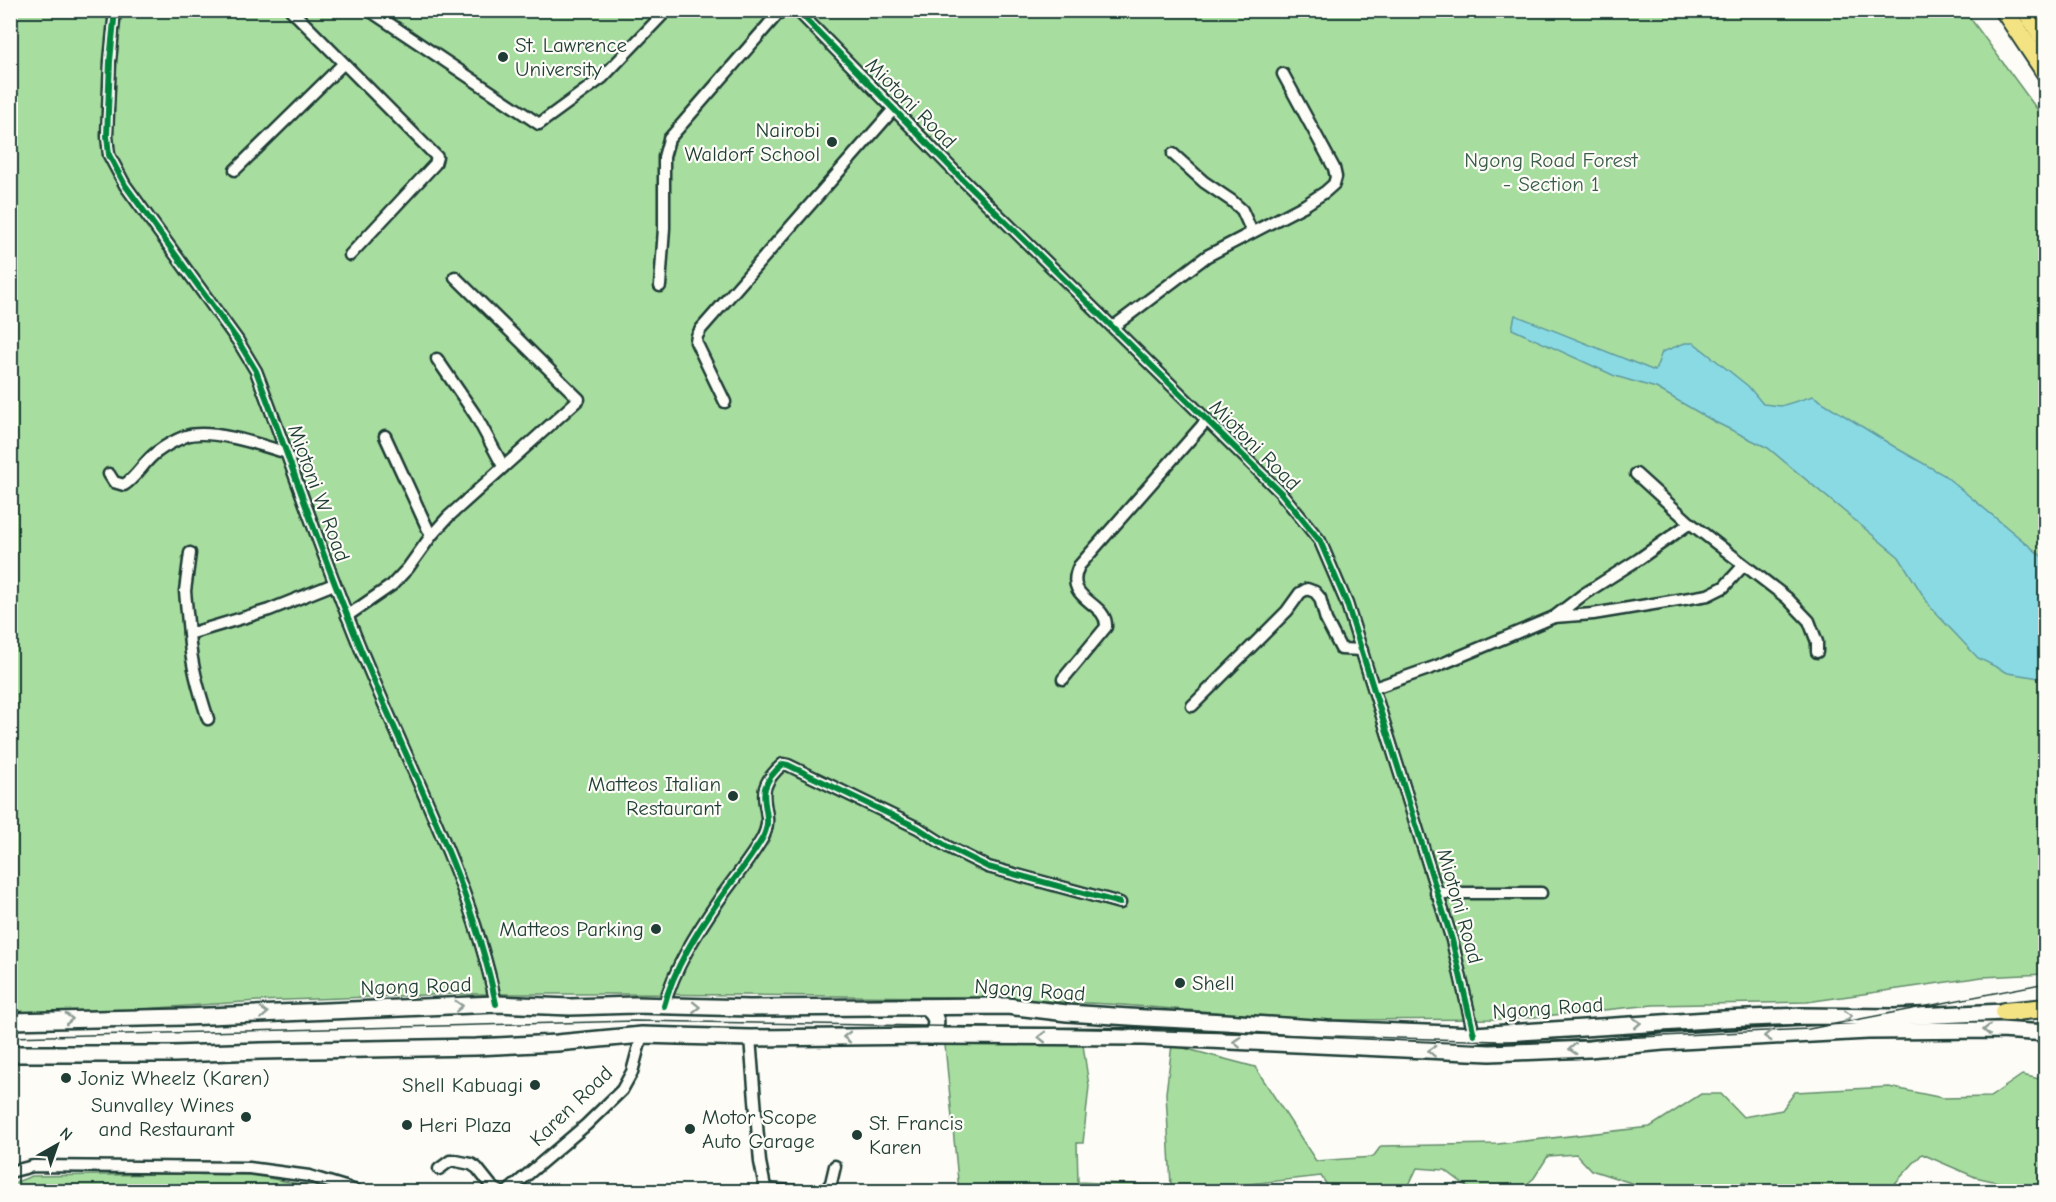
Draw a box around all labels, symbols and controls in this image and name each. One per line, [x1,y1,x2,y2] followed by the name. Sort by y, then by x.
[515,33,627,81] place label: St. Lawrence University
[496,50,510,64] marker: St. Lawrence University
[861,53,961,153] street label: Miotoni Road
[685,118,820,166] place label: Nairobi Waldorf School
[825,135,839,149] marker: Nairobi Waldorf School
[1464,148,1639,196] park label: Ngong Road Forest - Section 1
[1205,395,1305,495] street label: Miotoni Road
[283,421,355,565] street label: Miotoni W Road
[588,772,722,820] place label: Matteos Italian Restaurant
[726,789,740,803] marker: Matteos Italian Restaurant
[1432,846,1488,966] street label: Miotoni Road
[499,917,644,941] place label: Matteos Parking
[649,922,663,936] marker: Matteos Parking
[1192,971,1235,995] place label: Shell
[360,972,472,1000] street label: Ngong Road
[974,974,1086,1006] street label: Ngong Road
[1173,976,1187,990] marker: Shell
[1492,992,1604,1024] street label: Ngong Road
[454,1000,463,1013] one-way arrow
[691,1001,700,1013] one-way arrow
[259,1007,268,1020] one-way arrow
[1843,1010,1852,1022] one-way arrow
[64,1013,73,1026] one-way arrow
[1633,1017,1642,1030] one-way arrow
[1983,1024,1992,1036] one-way arrow
[1763,1029,1772,1042] one-way arrow
[842,1031,851,1043] one-way arrow
[1037,1031,1046,1043] one-way arrow
[1232,1035,1241,1048] one-way arrow
[1569,1043,1578,1056] one-way arrow
[1427,1044,1436,1057] one-way arrow
[525,1061,617,1151] street label: Karen Road
[78,1066,270,1090] place label: Joniz Wheelz (Karen)
[59,1071,73,1085] marker: Joniz Wheelz (Karen)
[402,1073,523,1097] place label: Shell Kabuagi
[528,1078,542,1092] marker: Shell Kabuagi
[91,1093,235,1141] place label: Sunvalley Wines and Restaurant
[702,1105,817,1153] place label: Motor Scope Auto Garage
[239,1110,253,1124] marker: Sunvalley Wines and Restaurant
[869,1111,963,1159] place label: St. Francis Karen
[419,1113,511,1137] place label: Heri Plaza
[27,1115,87,1175] north arrow
[400,1118,414,1132] marker: Heri Plaza
[683,1122,697,1136] marker: Motor Scope Auto Garage
[56,1124,76,1145] text: N
[850,1128,864,1142] marker: St. Francis Karen

